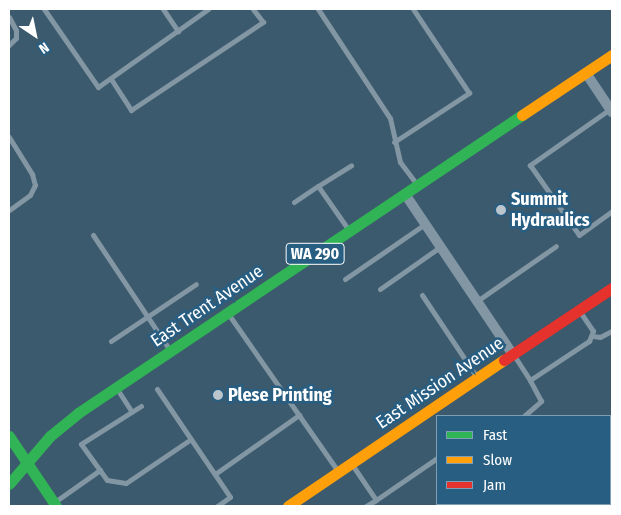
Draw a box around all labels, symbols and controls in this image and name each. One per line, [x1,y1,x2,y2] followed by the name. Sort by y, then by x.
[10,10,60,60] north arrow
[35,38,52,57] text: N
[511,189,590,232] place label: Summit Hydraulics
[495,204,507,216] marker: Summit Hydraulics
[285,240,345,268] road number: WA 290
[147,260,267,352] street label: East Trent Avenue
[372,332,508,434] street label: East Mission Avenue
[228,384,332,406] place label: Plese Printing
[212,389,224,401] marker: Plese Printing
[436,415,611,505] legend
[483,426,507,444] text: Fast
[483,451,512,469] text: Slow
[483,476,506,494] text: Jam

